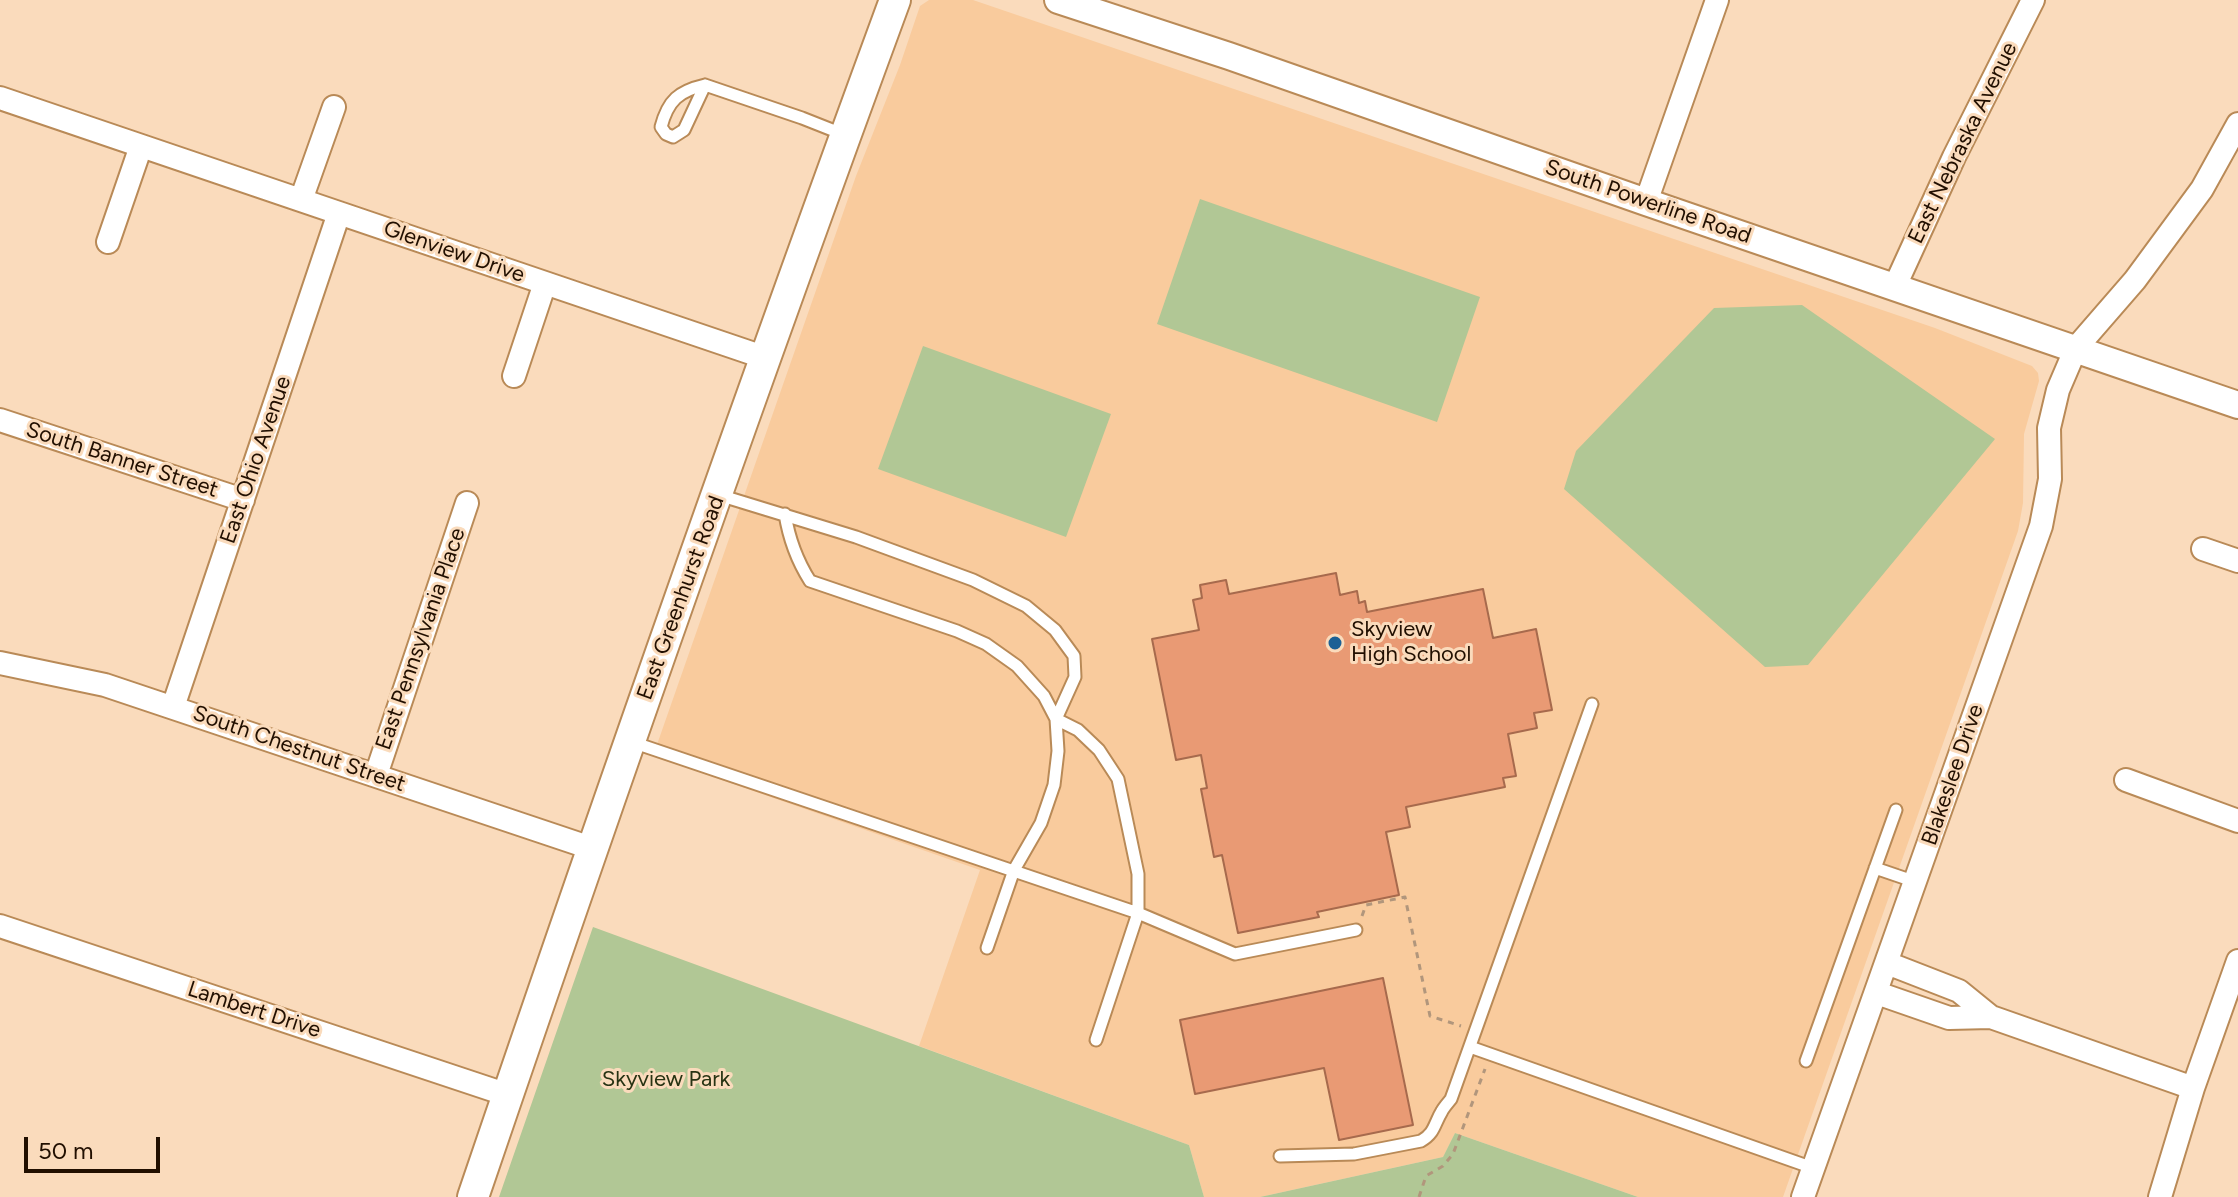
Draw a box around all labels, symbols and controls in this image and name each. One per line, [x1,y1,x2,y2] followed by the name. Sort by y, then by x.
[1903,38,2023,248] street label: East Nebraska Avenue
[1541,154,1755,250] street label: South Powerline Road
[380,216,528,288] street label: Glenview Drive
[215,373,297,547] street label: East Ohio Avenue
[23,417,221,503] street label: South Banner Street
[632,492,730,704] street label: East Greenhurst Road
[371,524,471,754] street label: East Pennsylvania Place
[1351,617,1471,668] place label: Skyview High School
[1326,634,1344,652] marker: Skyview High School
[189,700,409,798] street label: South Chestnut Street
[1917,701,1989,849] street label: Blakeslee Drive
[184,976,324,1044] street label: Lambert Drive
[602,1067,730,1093] park label: Skyview Park
[28,1121,164,1171] scale bar
[38,1136,94,1165] text: 50 m

